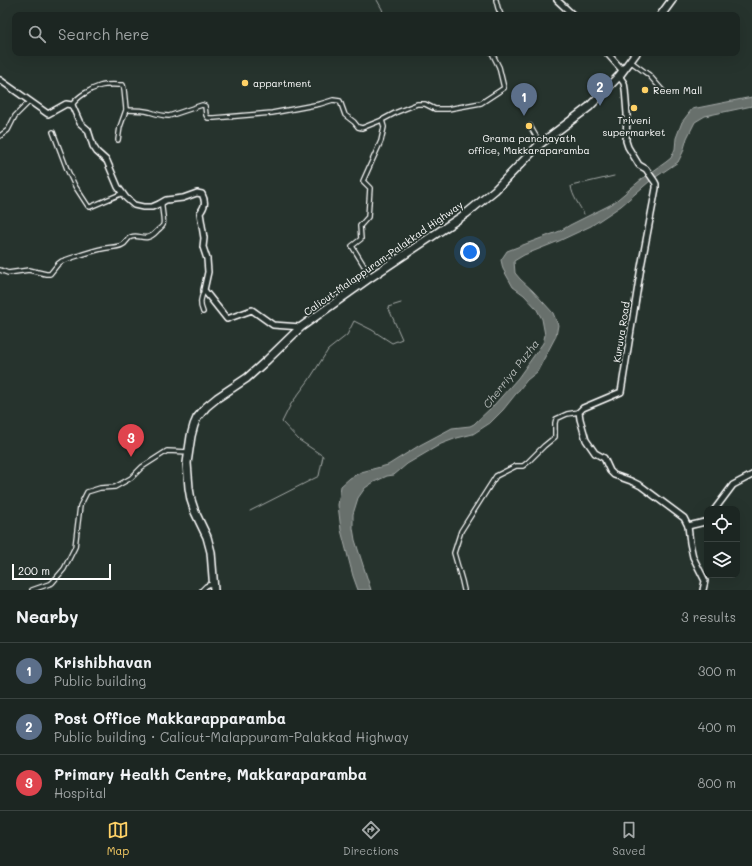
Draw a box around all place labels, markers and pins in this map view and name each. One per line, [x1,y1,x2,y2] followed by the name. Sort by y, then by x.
[587,73,613,106] pin: 2
[253,76,311,90] place label: appartment
[240,78,250,88] marker: appartment
[511,83,537,116] pin: 1
[653,83,702,97] place label: Reem Mall
[640,85,650,95] marker: Reem Mall
[629,103,639,113] marker: Triveni supermarket
[603,113,665,139] place label: Triveni supermarket
[524,121,534,131] marker: Grama panchayath office, Makkaraparamba
[468,131,590,157] place label: Grama panchayath office, Makkaraparamba
[118,424,144,457] pin: 3

